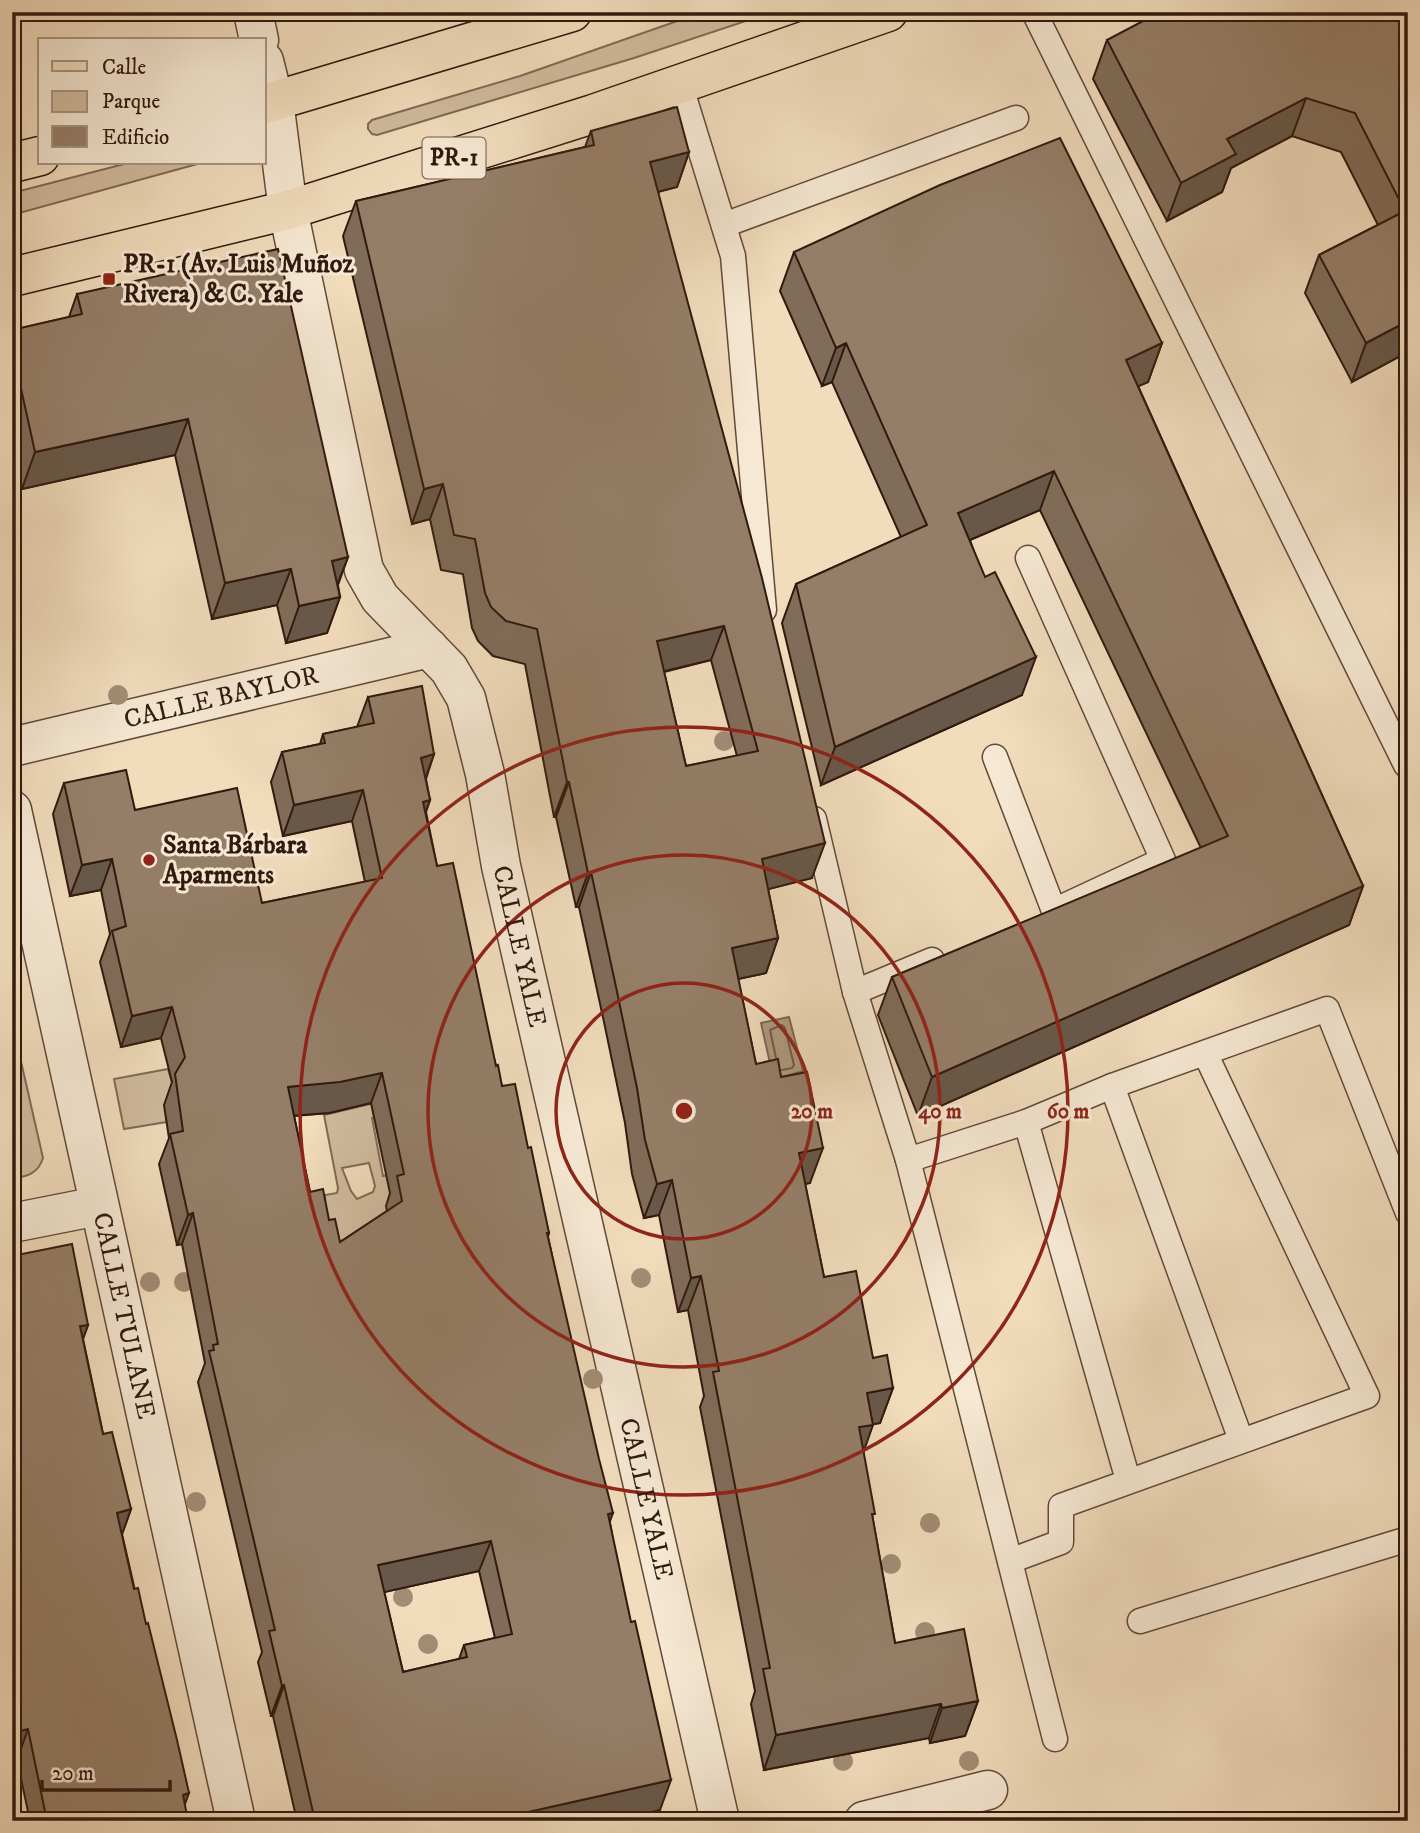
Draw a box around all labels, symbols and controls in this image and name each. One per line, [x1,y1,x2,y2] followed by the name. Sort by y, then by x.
[38,38,266,164] legend
[102,55,146,81] text: Calle
[102,89,160,115] text: Parque
[102,125,169,151] text: Edificio
[422,138,486,178] road number: PR-1
[123,248,354,311] place label: PR-1 (Av. Luis Muñoz Rivera) & C. Yale
[101,271,117,287] marker: PR-1 (Av. Luis Muñoz Rivera) & C. Yale
[121,658,322,736] street label: CALLE BAYLOR
[162,829,308,892] place label: Santa Bárbara Aparments
[141,852,157,868] marker: Santa Bárbara Aparments
[485,862,554,1030] street label: CALLE YALE
[672,1099,696,1123] centre of rings
[791,1099,833,1125] text: 20 m
[918,1099,962,1125] text: 40 m
[1047,1099,1089,1125] text: 60 m
[85,1209,163,1422] street label: CALLE TULANE
[612,1415,681,1583] street label: CALLE YALE
[42,1749,170,1793] scale bar
[52,1761,94,1787] text: 20 m

